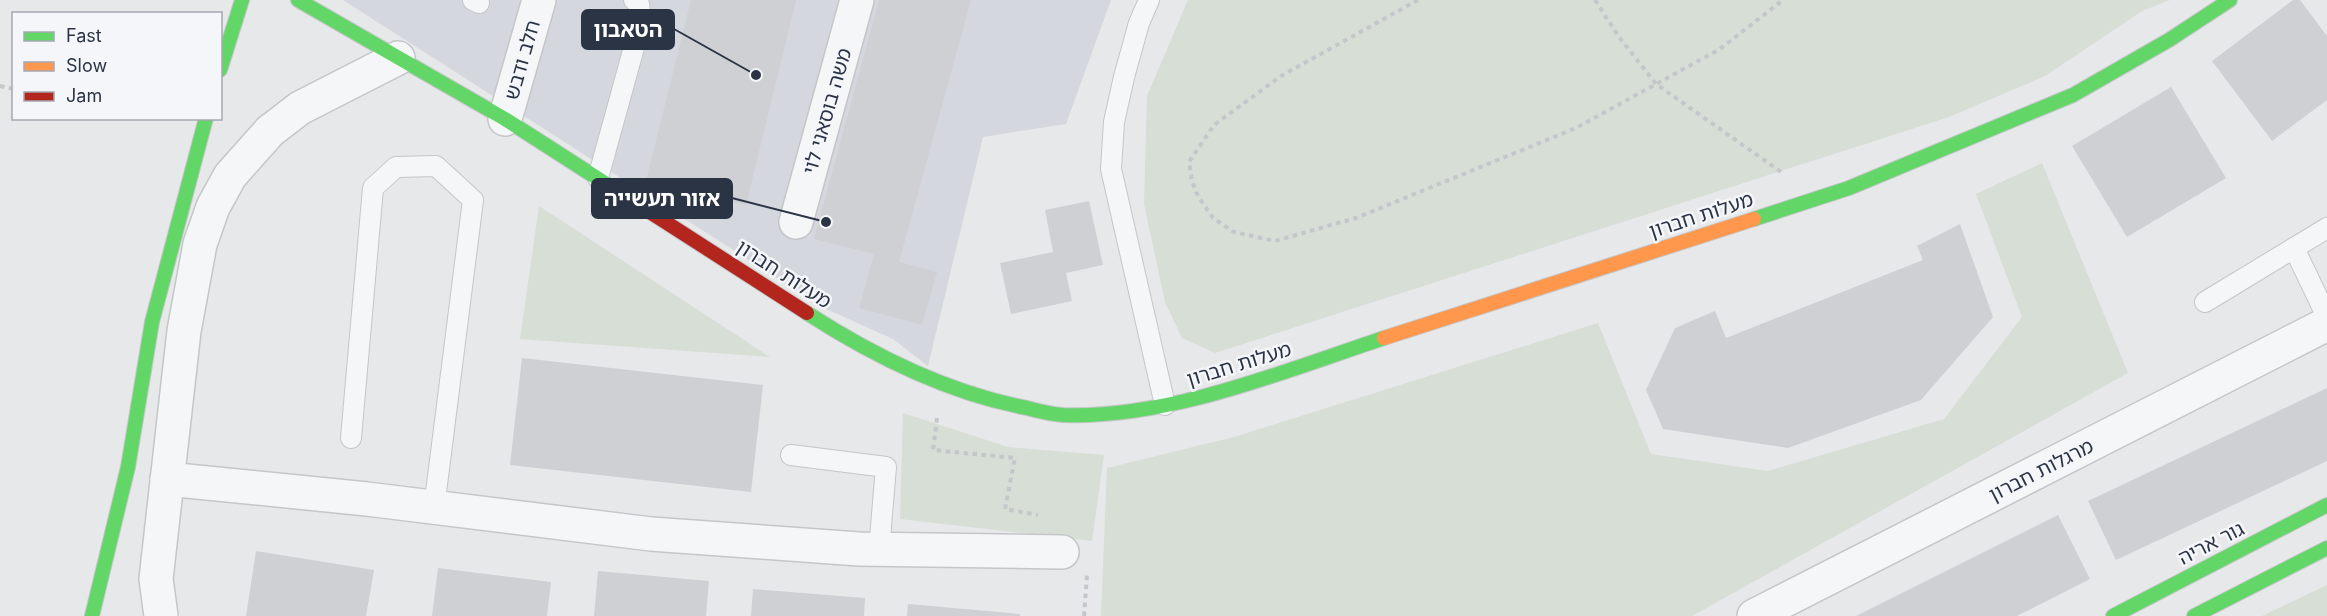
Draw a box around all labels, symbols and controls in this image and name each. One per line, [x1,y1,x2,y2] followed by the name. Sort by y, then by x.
[582,10,674,49] callout: הטאבון
[12,12,222,120] legend
[499,17,545,103] street label: חלב ודבש
[594,17,662,42] text: הטאבון
[66,25,102,46] text: Fast
[798,45,856,177] street label: משה בוסאני לוי
[66,55,107,76] text: Slow
[66,85,102,106] text: Jam
[592,179,732,218] callout: אזור תעשייה
[604,186,720,211] text: אזור תעשייה
[1646,187,1756,243] street label: מעלות חברון
[732,234,836,314] street label: מעלות חברון
[1184,337,1294,391] street label: מעלות חברון
[1985,433,2097,507] street label: מרגלות חברון
[2174,516,2248,570] street label: גור אריה

